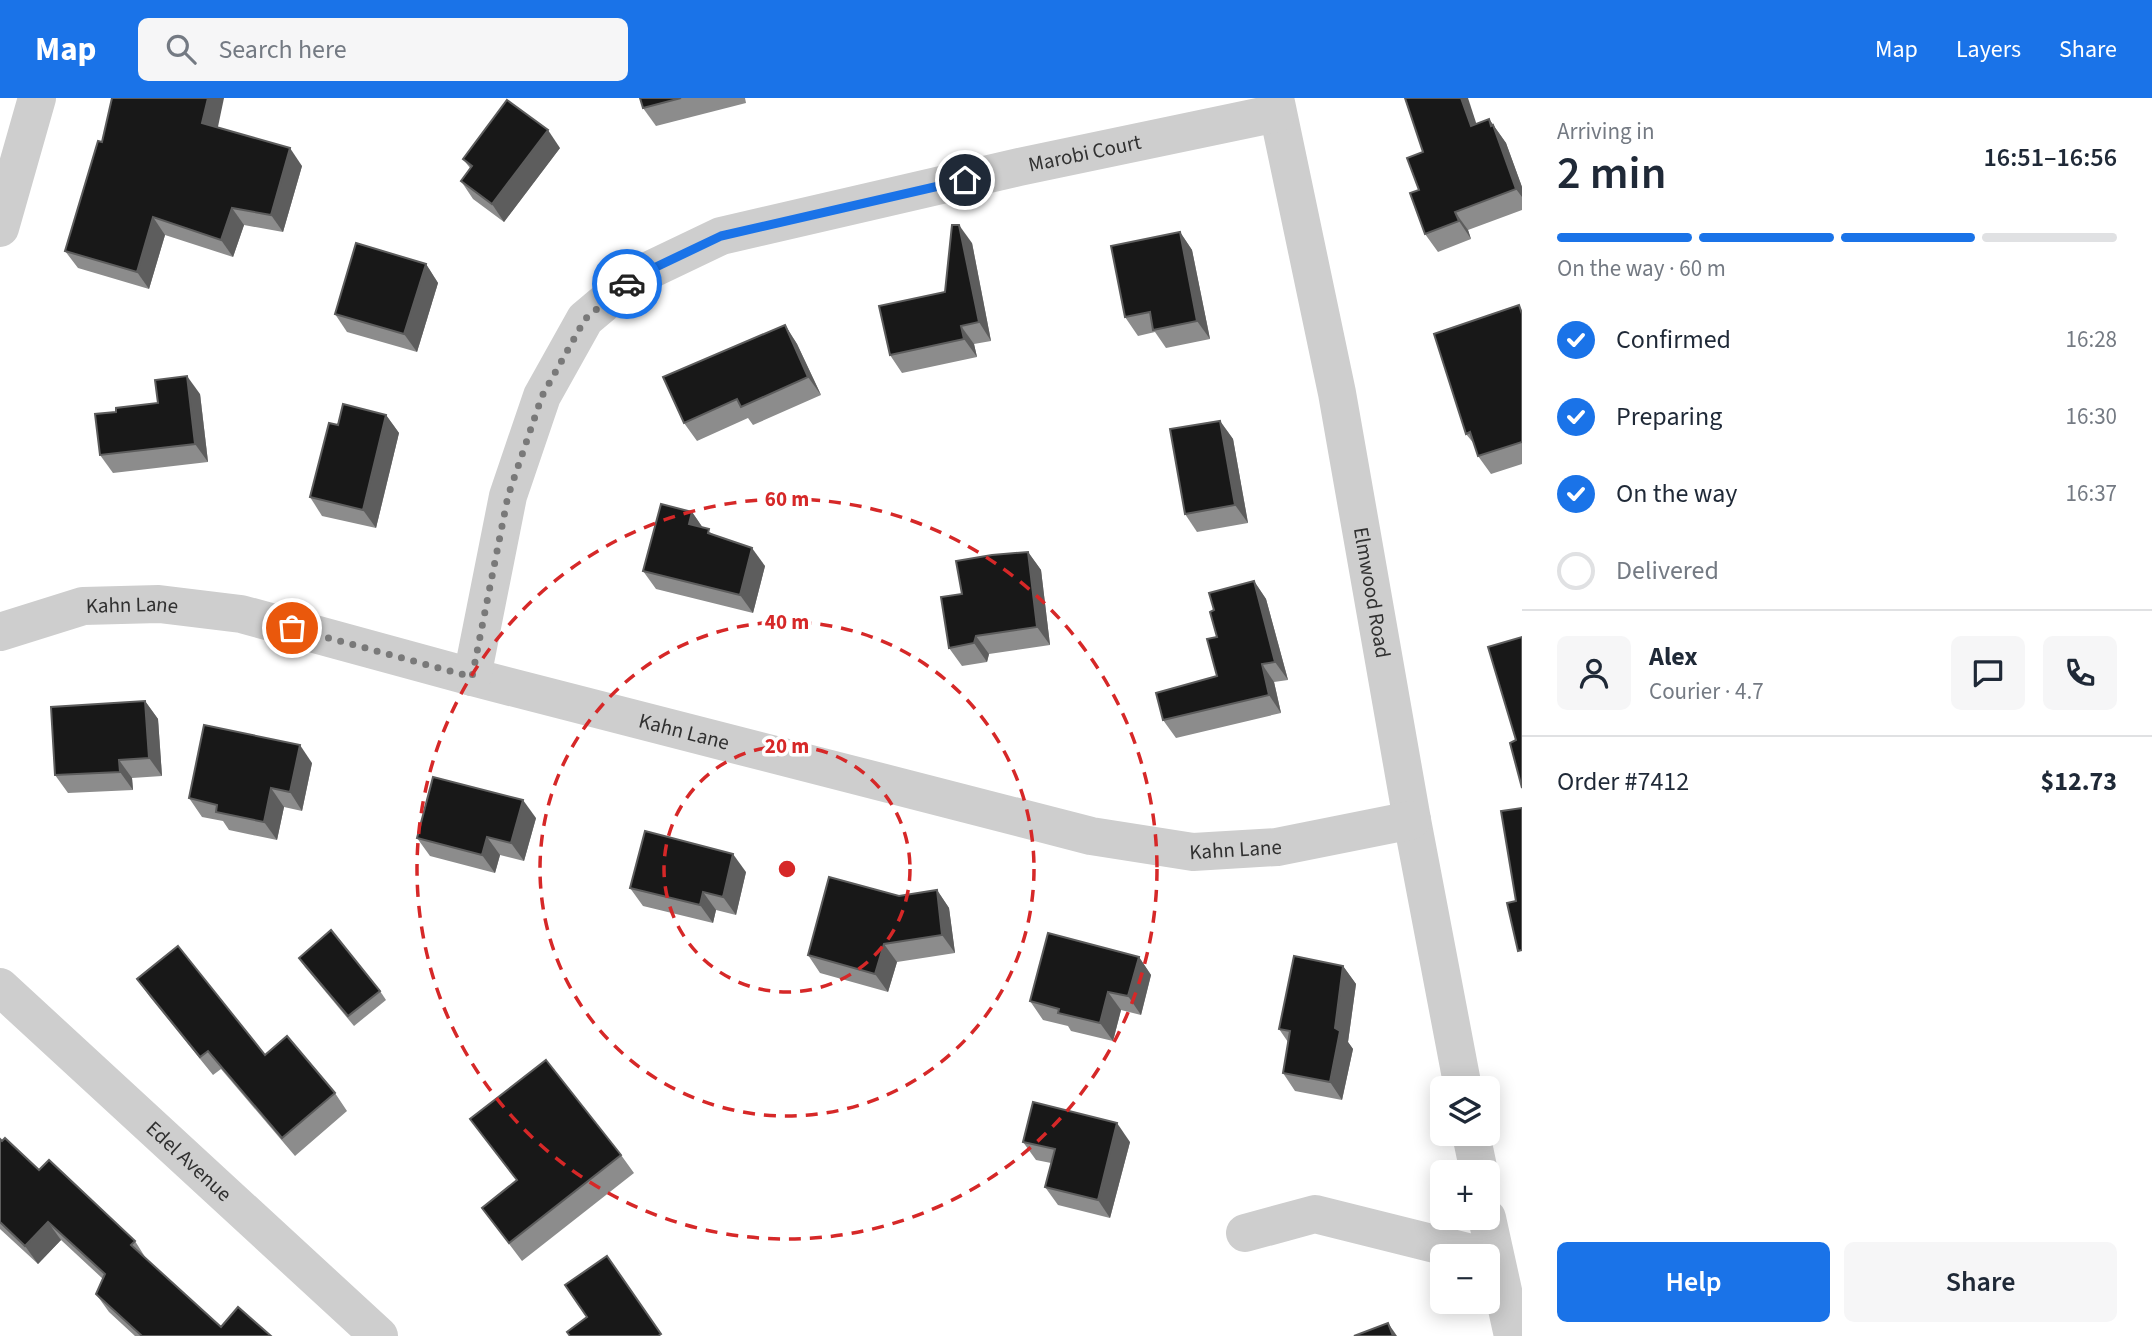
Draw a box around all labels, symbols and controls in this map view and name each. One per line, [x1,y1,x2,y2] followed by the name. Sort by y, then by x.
[138,18,628,81] search box
[35,26,96,73] text: Map
[162,30,200,68] icon: search
[218,31,347,68] text: Search here
[1875,32,1918,67] text: Map
[1956,32,2021,67] text: Layers
[2059,32,2117,67] text: Share
[1557,115,1655,148] text: Arriving in
[1026,127,1144,180] street label: Marobi Court
[1984,139,2117,176] text: 16:51–16:56
[1557,141,1666,206] text: 2 min
[935,150,995,210] pin
[946,161,984,199] icon: home
[592,249,662,319] courier
[1557,252,1726,285] text: On the way · 60 m
[608,265,646,303] icon: car
[1557,321,1595,359] icon: check
[1616,321,1731,358] text: Confirmed
[2066,323,2117,356] text: 16:28
[1557,398,1595,436] icon: check
[1616,398,1722,435] text: Preparing
[2066,400,2117,433] text: 16:30
[1557,475,1595,513] icon: check
[1616,475,1737,512] text: On the way
[2066,477,2117,510] text: 16:37
[765,484,809,514] text: 60 m
[1346,525,1398,660] street label: Elmwood Road
[1616,552,1719,589] text: Delivered
[85,589,180,621] street label: Kahn Lane
[262,598,322,658] pin
[765,607,809,637] text: 40 m
[273,609,311,647] icon: bag
[1557,636,1631,710] button: person
[1951,636,2025,710] button: chat
[2043,636,2117,710] button: phone
[1649,638,1698,675] text: Alex
[1649,675,1764,708] text: Courier · 4.7
[635,705,733,758] street label: Kahn Lane
[765,731,809,761] text: 20 m
[1557,763,1689,800] text: Order #7412
[2041,763,2117,800] text: $12.73
[1188,832,1283,867] street label: Kahn Lane
[775,857,799,881] centre of rings
[1430,1076,1500,1314] map controls
[1430,1076,1500,1146] button: layers
[139,1114,239,1208] street label: Edel Avenue
[1430,1160,1500,1230] button: +
[1557,1242,1830,1322] button: Help
[1844,1242,2117,1322] button: Share
[1430,1244,1500,1314] button: −

